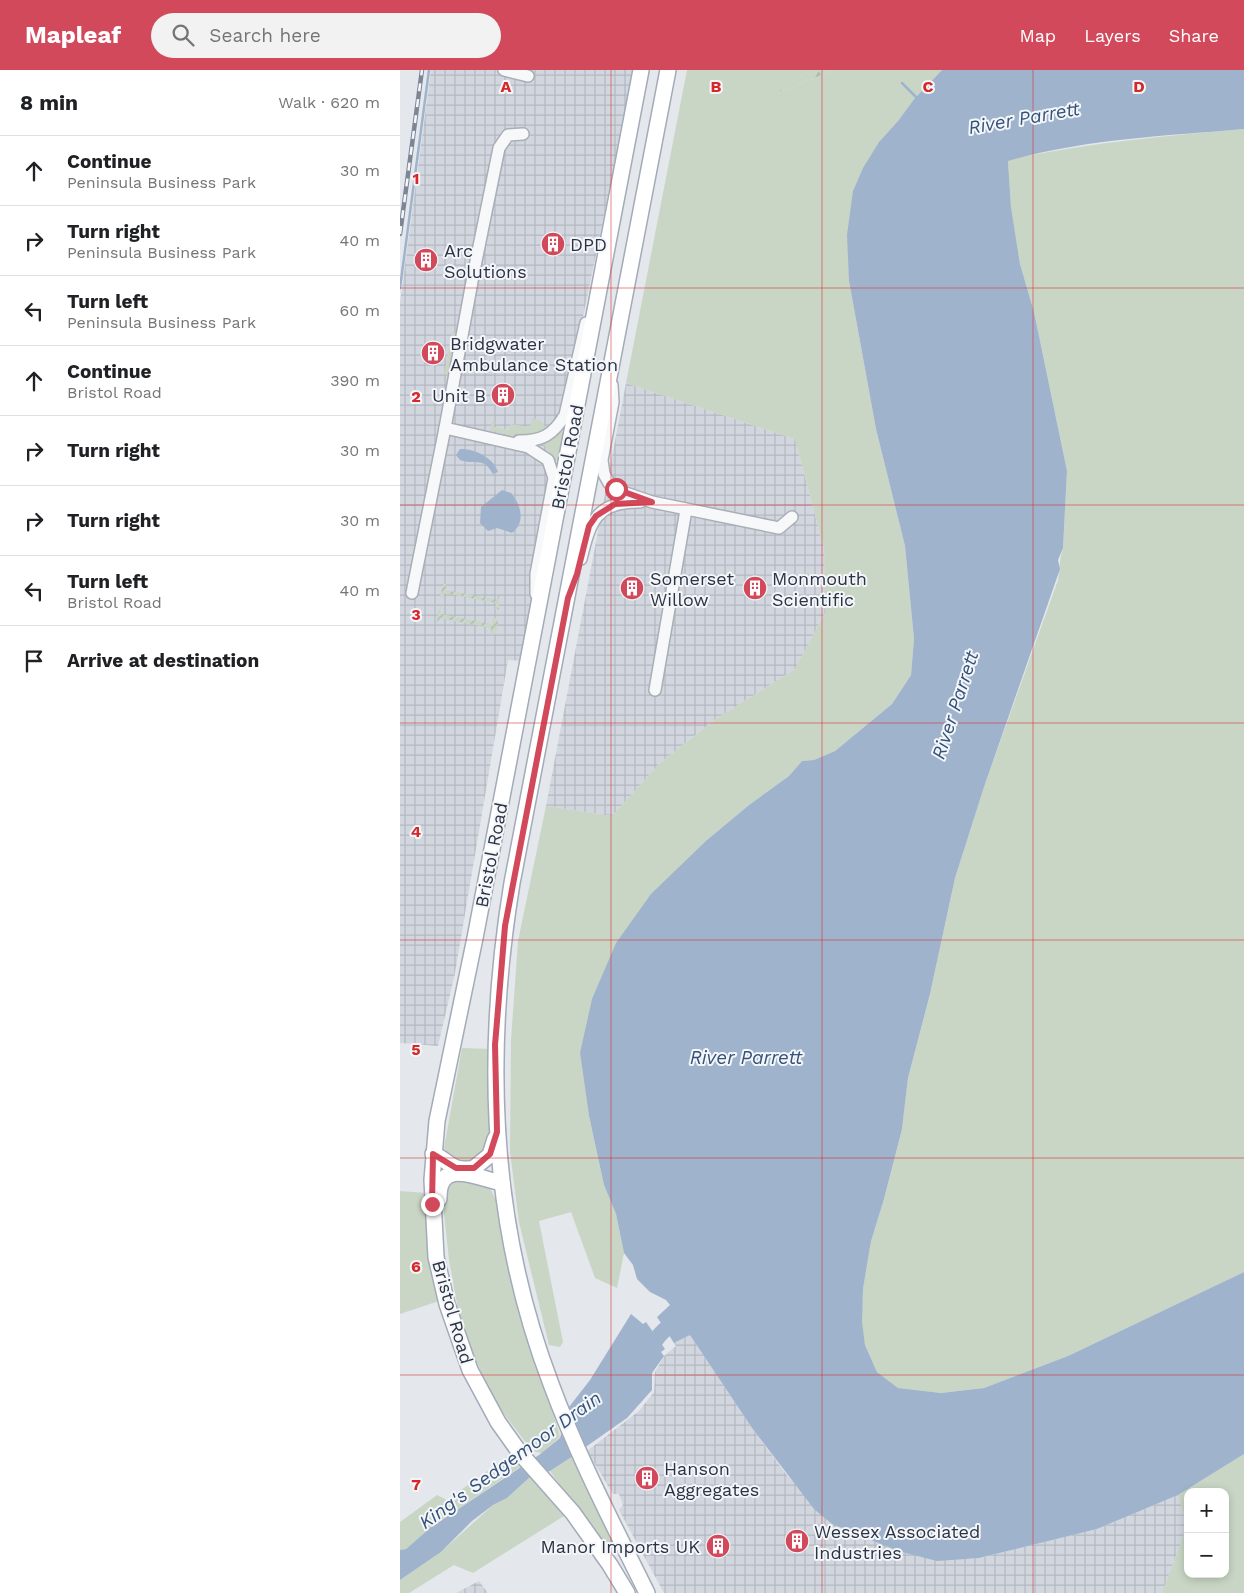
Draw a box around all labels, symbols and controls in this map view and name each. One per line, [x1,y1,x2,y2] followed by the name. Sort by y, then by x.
[151,13,501,58] search box
[25,21,121,49] text: Mapleaf
[169,21,197,49] icon: search
[209,24,321,47] text: Search here
[1019,25,1056,46] text: Map
[1084,25,1141,46] text: Layers
[1169,25,1219,46] text: Share
[501,77,512,96] text: A
[711,77,722,96] text: B
[923,77,934,96] text: C
[1133,77,1145,96] text: D
[20,90,78,115] text: 8 min
[278,93,380,112] text: Walk · 620 m
[966,97,1082,139] water label: River Parrett
[67,150,151,173] text: Continue
[20,157,48,185] icon: ahead
[340,161,380,180] text: 30 m
[413,169,419,188] text: 1
[67,173,256,192] text: Peninsula Business Park
[67,220,160,243] text: Turn right
[20,227,48,255] icon: right
[340,231,380,250] text: 40 m
[540,231,566,257] building icon: DPD
[570,234,607,255] place label: DPD
[444,240,527,282] place label: Arc Solutions
[67,243,256,262] text: Peninsula Business Park
[413,247,439,273] building icon: Arc Solutions
[67,290,148,313] text: Turn left
[20,297,48,325] icon: left
[340,301,380,320] text: 60 m
[67,313,256,332] text: Peninsula Business Park
[450,333,618,375] place label: Bridgwater Ambulance Station
[420,340,446,366] building icon: Bridgwater Ambulance Station
[67,360,151,383] text: Continue
[20,367,48,395] icon: ahead
[330,371,380,390] text: 390 m
[490,382,516,408] building icon: Unit B
[67,383,162,402] text: Bristol Road
[432,385,486,406] place label: Unit B
[411,387,421,406] text: 2
[547,403,587,511] street label: Bristol Road
[20,437,48,465] icon: right
[67,439,160,462] text: Turn right
[340,441,380,460] text: 30 m
[605,478,628,501] route start
[20,507,48,535] icon: right
[67,509,160,532] text: Turn right
[340,511,380,530] text: 30 m
[650,568,734,610] place label: Somerset Willow
[772,568,867,610] place label: Monmouth Scientific
[67,570,148,593] text: Turn left
[619,575,645,601] building icon: Somerset Willow
[742,575,768,601] building icon: Monmouth Scientific
[20,577,48,605] icon: left
[340,581,380,600] text: 40 m
[67,593,162,612] text: Bristol Road
[411,605,421,624] text: 3
[20,647,48,675] icon: arrive
[927,647,983,762] water label: River Parrett
[67,649,259,672] text: Arrive at destination
[471,801,511,909] street label: Bristol Road
[411,822,421,841] text: 4
[411,1040,421,1059] text: 5
[690,1046,803,1069] water label: River Parrett
[421,1193,444,1216] route end
[411,1257,421,1276] text: 6
[428,1258,478,1366] street label: Bristol Road
[414,1386,606,1534] water label: King's Sedgemoor Drain
[664,1458,759,1500] place label: Hanson Aggregates
[634,1465,660,1491] building icon: Hanson Aggregates
[411,1475,421,1494] text: 7
[1184,1488,1229,1578] map controls
[1184,1488,1229,1533] button: +
[814,1521,980,1563] place label: Wessex Associated Industries
[784,1528,810,1554] building icon: Wessex Associated Industries
[705,1533,731,1559] building icon: Manor Imports UK
[1184,1533,1229,1578] button: −
[541,1536,700,1557] place label: Manor Imports UK

